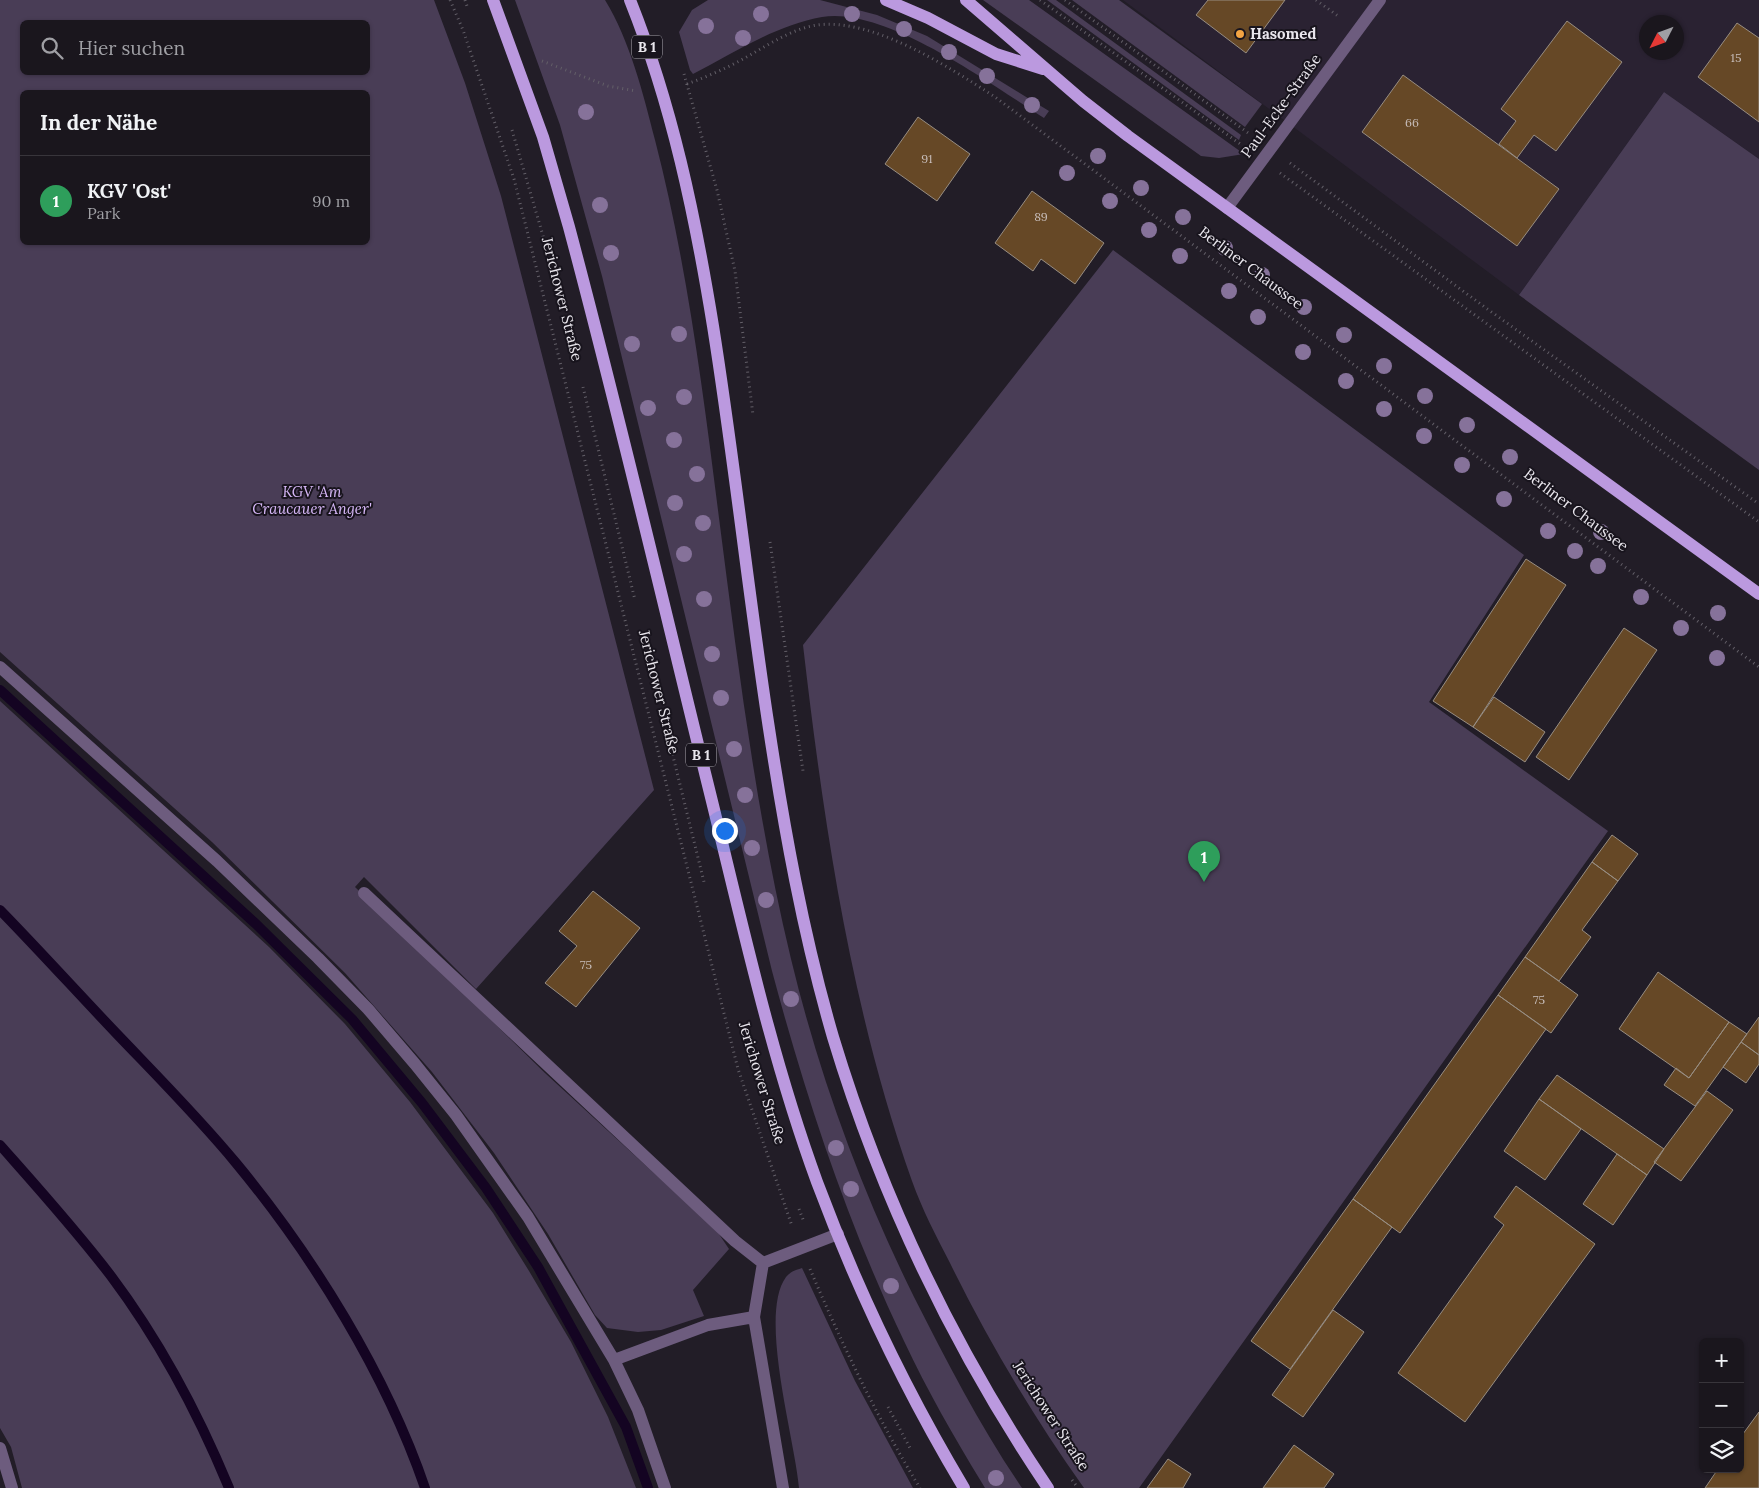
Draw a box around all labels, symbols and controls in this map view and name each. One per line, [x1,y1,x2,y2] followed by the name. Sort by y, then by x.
[1639,15,1684,60] north arrow
[20,20,370,75] search box
[1250,24,1316,43] place label: Hasomed
[1234,28,1246,40] marker: Hasomed
[38,34,66,62] icon: search
[78,36,185,60] text: Hier suchen
[632,36,662,58] road number: B 1
[1236,50,1325,161] street label: Paul-Ecke-Straße
[1731,50,1741,65] house number: 15
[40,109,157,136] text: In der Nähe
[1405,115,1419,130] house number: 66
[921,151,933,166] house number: 91
[87,179,171,203] text: KGV 'Ost'
[53,191,59,211] text: 1
[312,191,350,211] text: 90 m
[87,203,120,223] text: Park
[1034,209,1048,224] house number: 89
[1195,222,1307,313] street label: Berliner Chaussee
[538,234,587,363] street label: Jerichower Straße
[1520,464,1632,555] street label: Berliner Chaussee
[252,482,372,518] park label: KGV 'Am Craucauer Anger'
[635,627,684,756] street label: Jerichower Straße
[686,744,716,766] road number: B 1
[712,818,738,844] your location
[1188,841,1220,882] pin: 1
[580,957,592,972] house number: 75
[1533,992,1545,1007] house number: 75
[735,1018,790,1146] street label: Jerichower Straße
[1699,1338,1744,1473] map controls
[1699,1338,1744,1383] button: +
[1008,1356,1094,1474] street label: Jerichower Straße
[1699,1383,1744,1428] button: −
[1699,1428,1744,1473] button: layers

